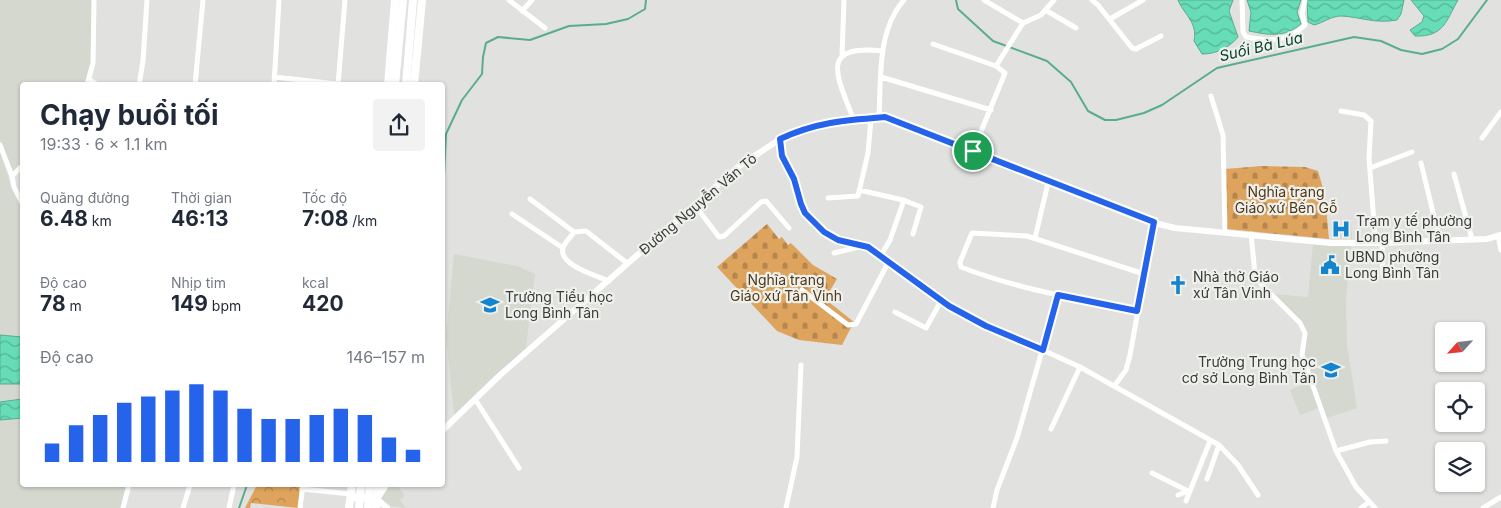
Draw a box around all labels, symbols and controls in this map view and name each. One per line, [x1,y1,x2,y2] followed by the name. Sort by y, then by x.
[1217,28,1305,65] water label: Suối Bà Lúa
[40,98,219,132] text: Chạy buổi tối
[373,99,425,151] button: share
[952,130,994,172] pin
[40,134,167,154] text: 19:33 · 6 × 1.1 km
[959,137,987,165] icon: arrive
[635,149,760,258] street label: Đường Nguyễn Văn Tỏ
[1235,183,1337,216] park label: Nghĩa trang Giáo xứ Bến Gỗ
[40,189,130,206] text: Quãng đường
[171,189,232,206] text: Thời gian
[302,189,347,206] text: Tốc độ
[40,206,88,231] text: 6.48
[171,206,228,231] text: 46:13
[302,206,348,231] text: 7:08
[88,212,112,229] text: km
[348,212,377,229] text: /km
[1356,212,1472,245] place label: Trạm y tế phường Long Bình Tân
[1330,218,1352,240] hospital icon: Trạm y tế phường Long Bình Tân
[1345,248,1439,281] place label: UBND phường Long Bình Tân
[1319,254,1341,276] public building icon: UBND phường Long Bình Tân
[1193,268,1279,301] place label: Nhà thờ Giáo xứ Tân Vinh
[730,271,842,304] park label: Nghĩa trang Giáo xứ Tân Vinh
[40,274,87,291] text: Độ cao
[171,274,226,291] text: Nhịp tim
[302,274,329,291] text: kcal
[1167,274,1189,296] church icon: Nhà thờ Giáo xứ Tân Vinh
[505,288,613,321] place label: Trường Tiểu học Long Bình Tân
[40,291,66,316] text: 78
[171,291,208,316] text: 149
[302,291,344,316] text: 420
[479,294,501,316] school or university icon: Trường Tiểu học Long Bình Tân
[66,297,82,314] text: m
[208,297,241,314] text: bpm
[1435,322,1485,372] north arrow
[1435,322,1485,492] map controls
[40,347,94,367] text: Độ cao
[346,347,425,367] text: 146–157 m
[1182,353,1316,386] place label: Trường Trung học cơ sở Long Bình Tân
[1320,359,1342,381] school or university icon: Trường Trung học cơ sở Long Bình Tân
[1435,382,1485,432] button: locate
[1435,442,1485,492] button: layers

